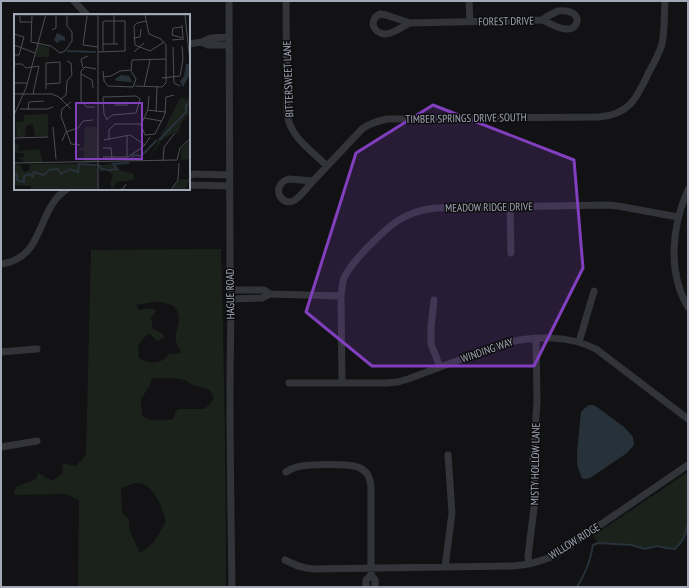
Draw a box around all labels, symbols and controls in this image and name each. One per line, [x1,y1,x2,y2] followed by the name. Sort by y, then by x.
[14,14,190,190] inset map
[478,14,534,28] street label: FOREST DRIVE
[280,40,296,118] street label: BITTERSWEET LANE
[405,110,527,126] street label: TIMBER SPRINGS DRIVE SOUTH
[445,199,533,215] street label: MEADOW RIDGE DRIVE
[223,268,237,320] street label: HAGUE ROAD
[459,335,515,365] street label: WINDING WAY
[527,422,543,505] street label: MISTY HOLLOW LANE
[546,520,602,562] street label: WILLOW RIDGE

